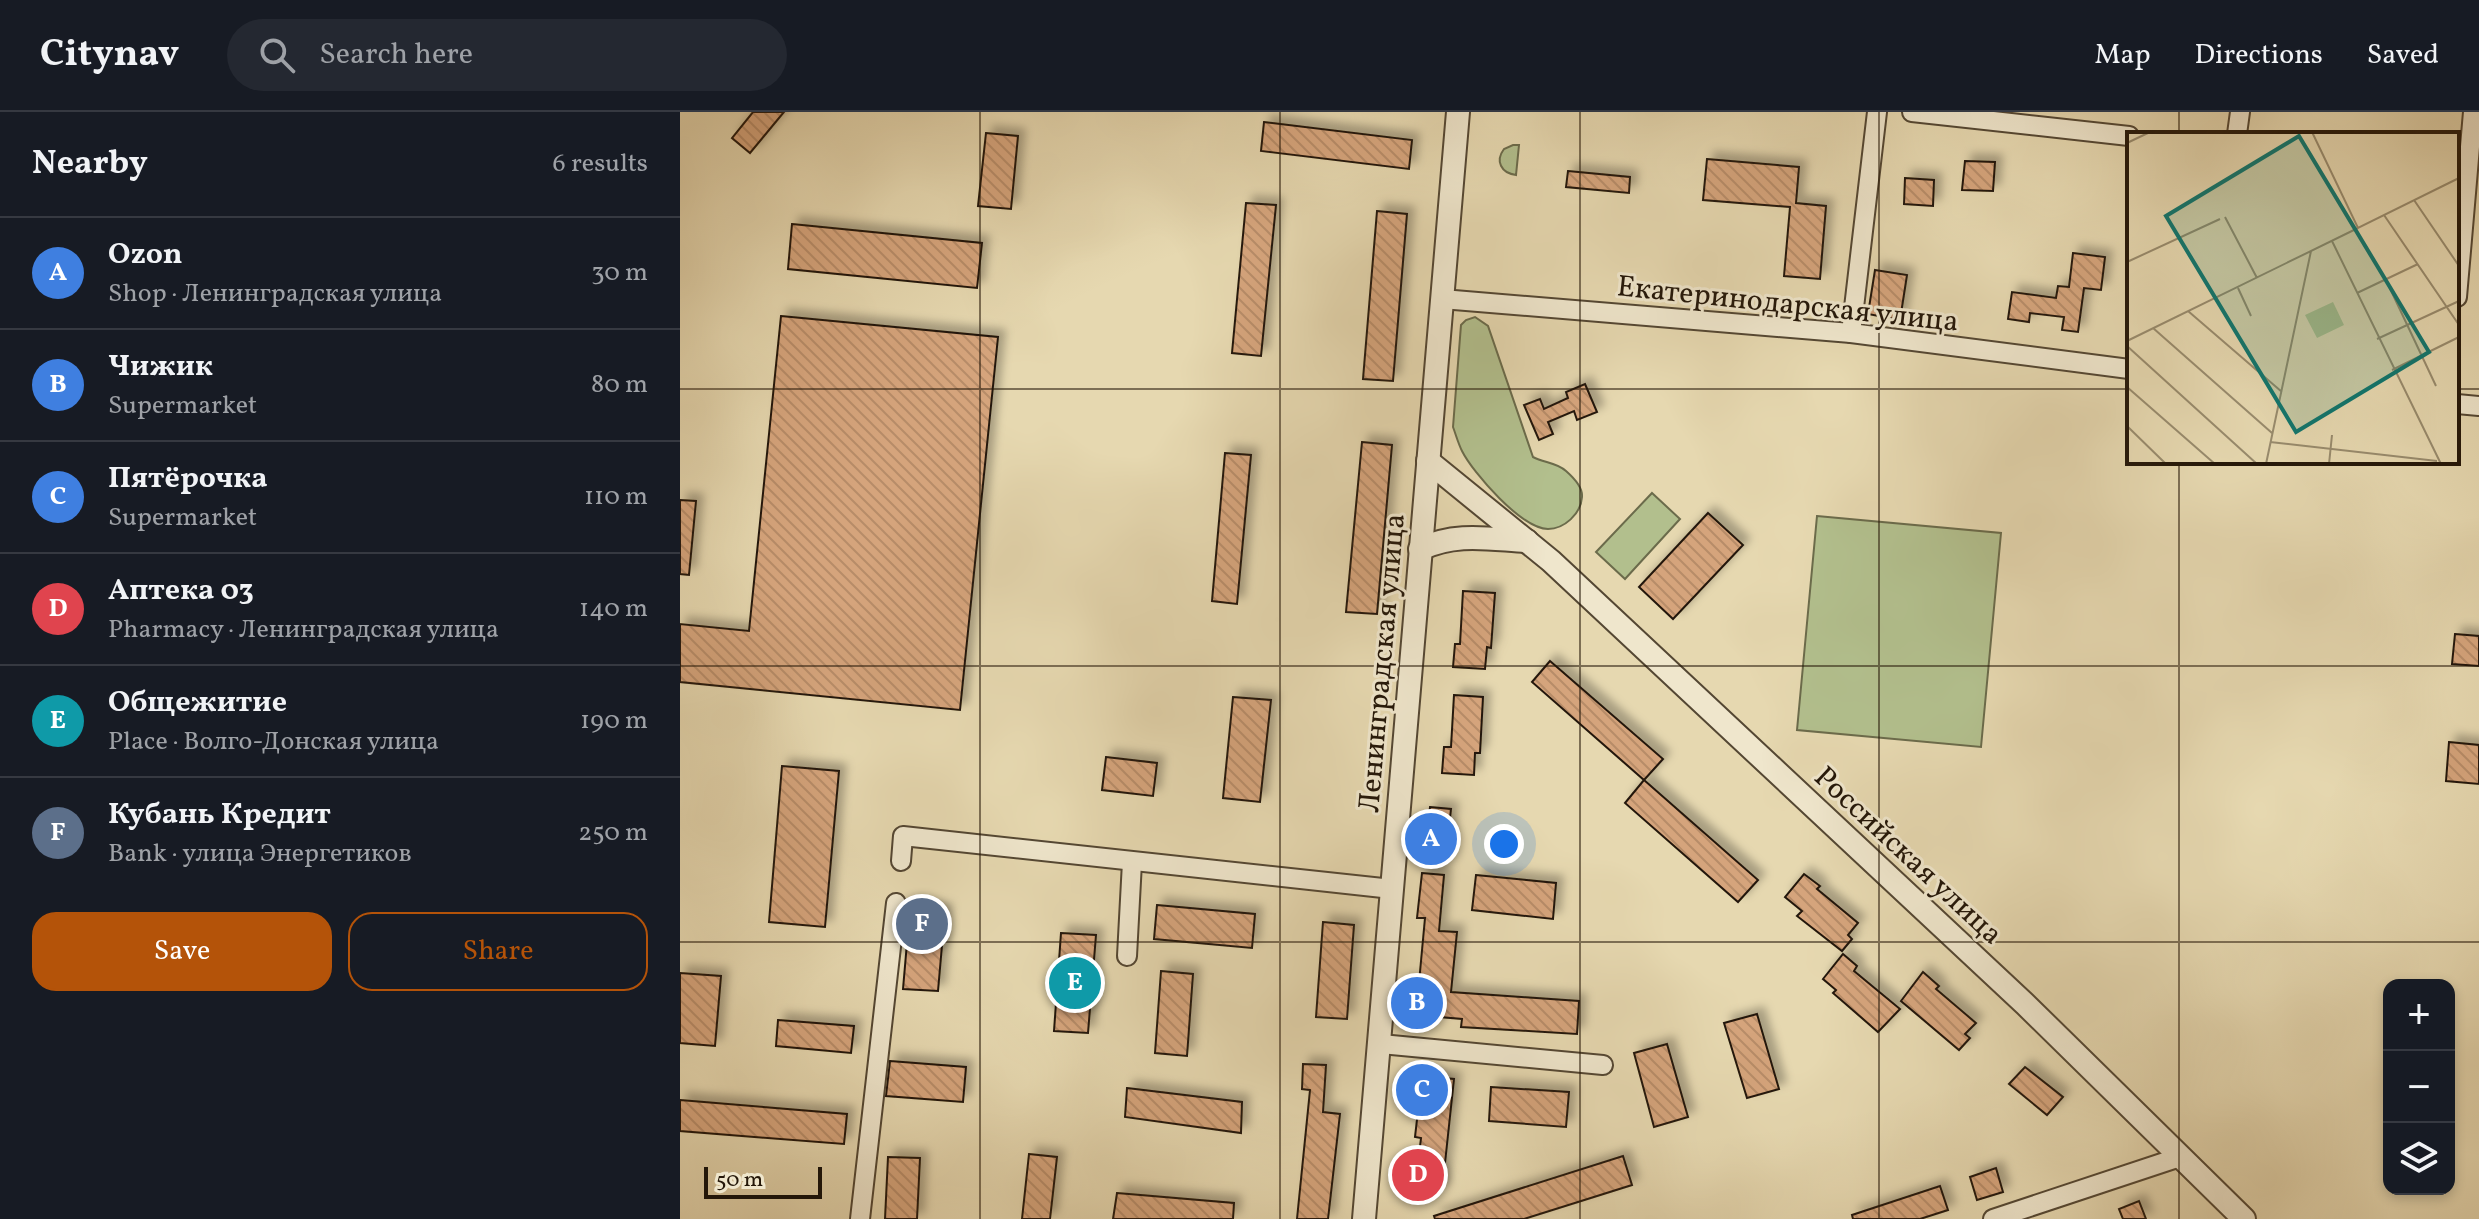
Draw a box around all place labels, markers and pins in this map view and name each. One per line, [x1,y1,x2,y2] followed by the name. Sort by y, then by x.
[1405,809,1457,869] pin: A
[896,894,948,954] pin: F
[1049,953,1101,1013] pin: E
[1391,973,1443,1033] pin: B
[1396,1060,1448,1120] pin: C
[1392,1145,1444,1205] pin: D

